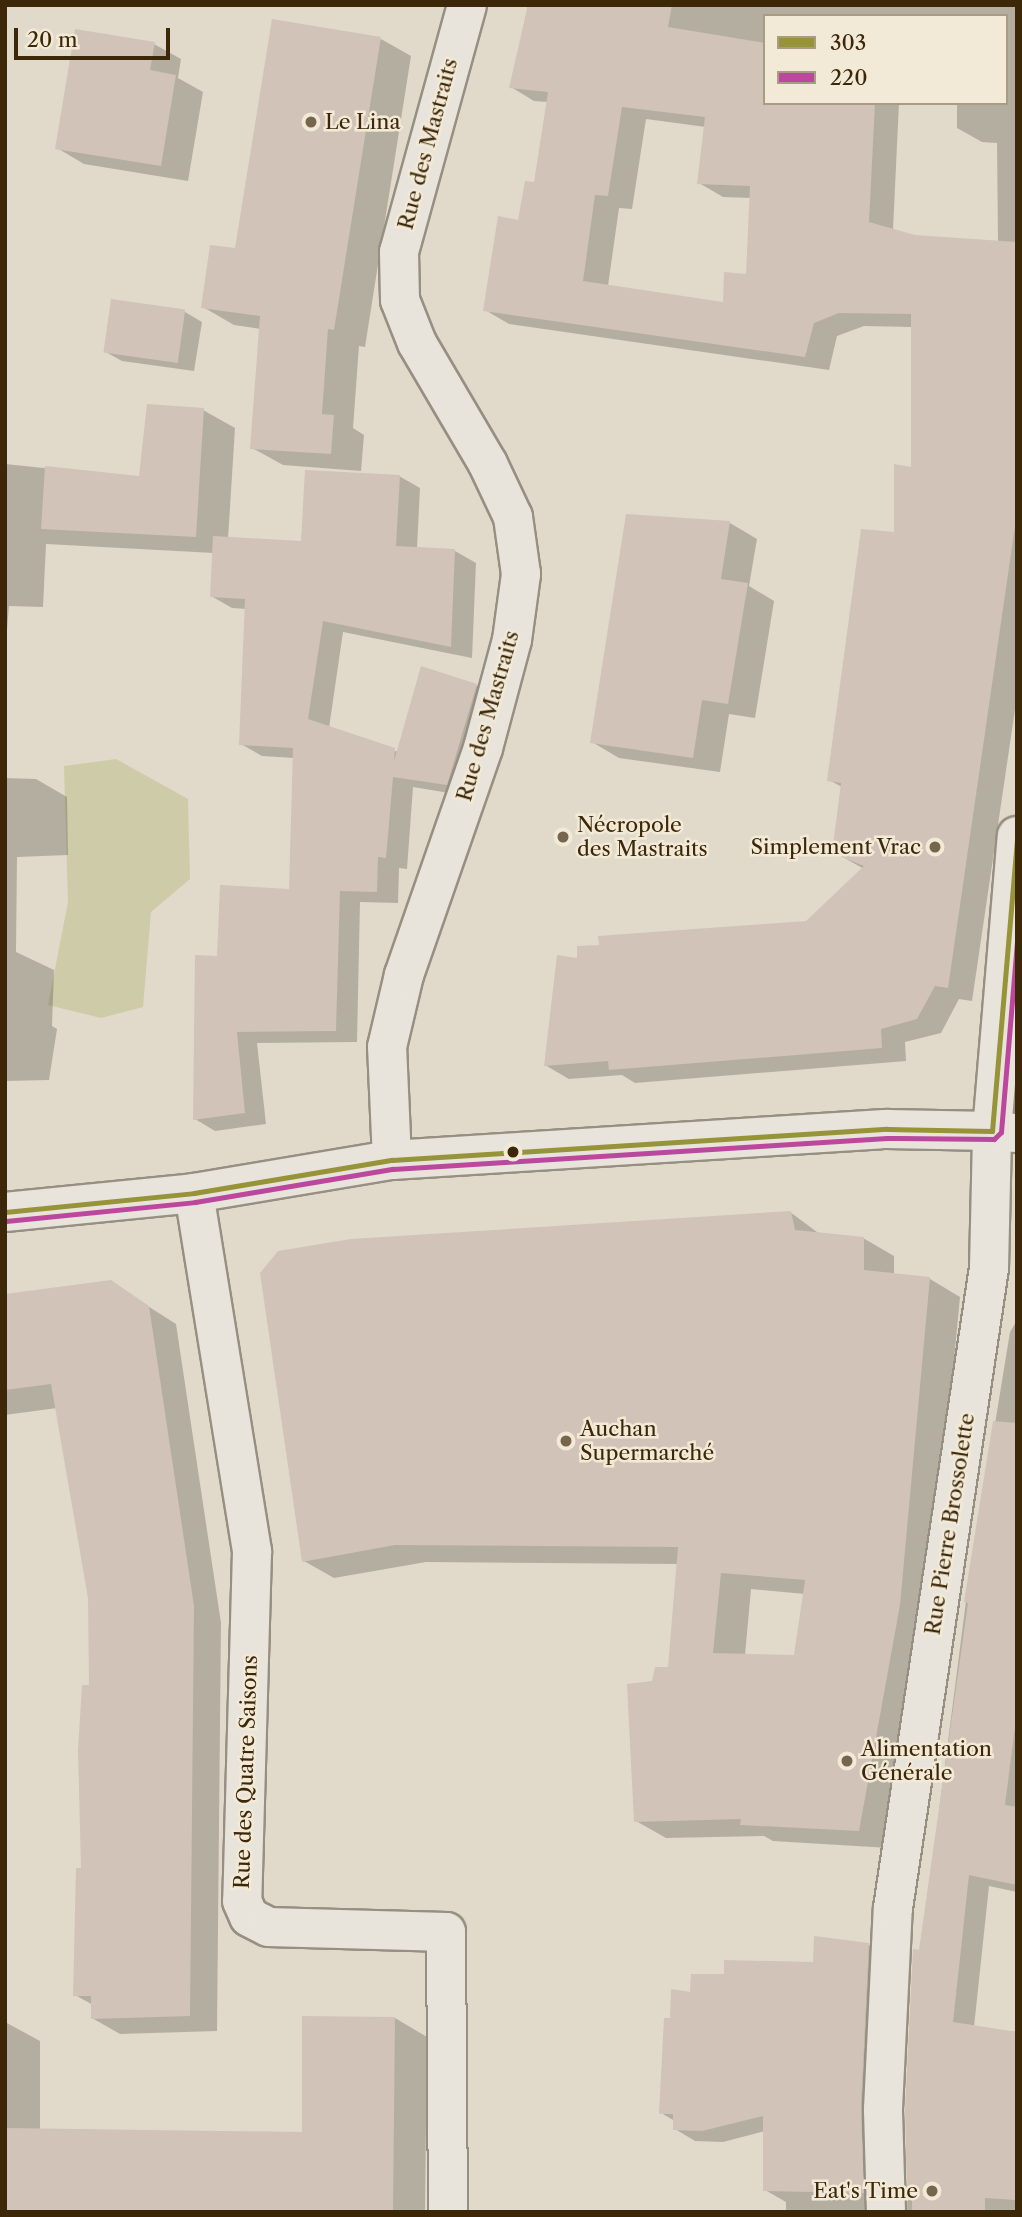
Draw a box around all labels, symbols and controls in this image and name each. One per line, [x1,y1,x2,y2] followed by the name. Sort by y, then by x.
[18,14,173,58] scale bar
[763,14,1008,105] legend
[27,27,78,52] text: 20 m
[830,30,866,55] text: 303
[393,56,463,232] street label: Rue des Mastraits
[830,65,867,90] text: 220
[325,109,400,135] place label: Le Lina
[303,114,319,130] marker: Le Lina
[452,628,524,804] street label: Rue des Mastraits
[577,812,708,862] place label: Nécropole des Mastraits
[555,829,571,845] marker: Nécropole des Mastraits
[750,834,921,860] place label: Simplement Vrac
[927,839,943,855] marker: Simplement Vrac
[506,1145,520,1159] unlabelled marker
[920,1411,980,1637] street label: Rue Pierre Brossolette
[580,1416,714,1466] place label: Auchan Supermarché
[558,1433,574,1449] marker: Auchan Supermarché
[229,1655,263,1889] street label: Rue des Quatre Saisons
[861,1736,992,1786] place label: Alimentation Générale
[839,1753,855,1769] marker: Alimentation Générale
[813,2178,918,2204] place label: Eat's Time
[924,2183,940,2199] marker: Eat's Time

